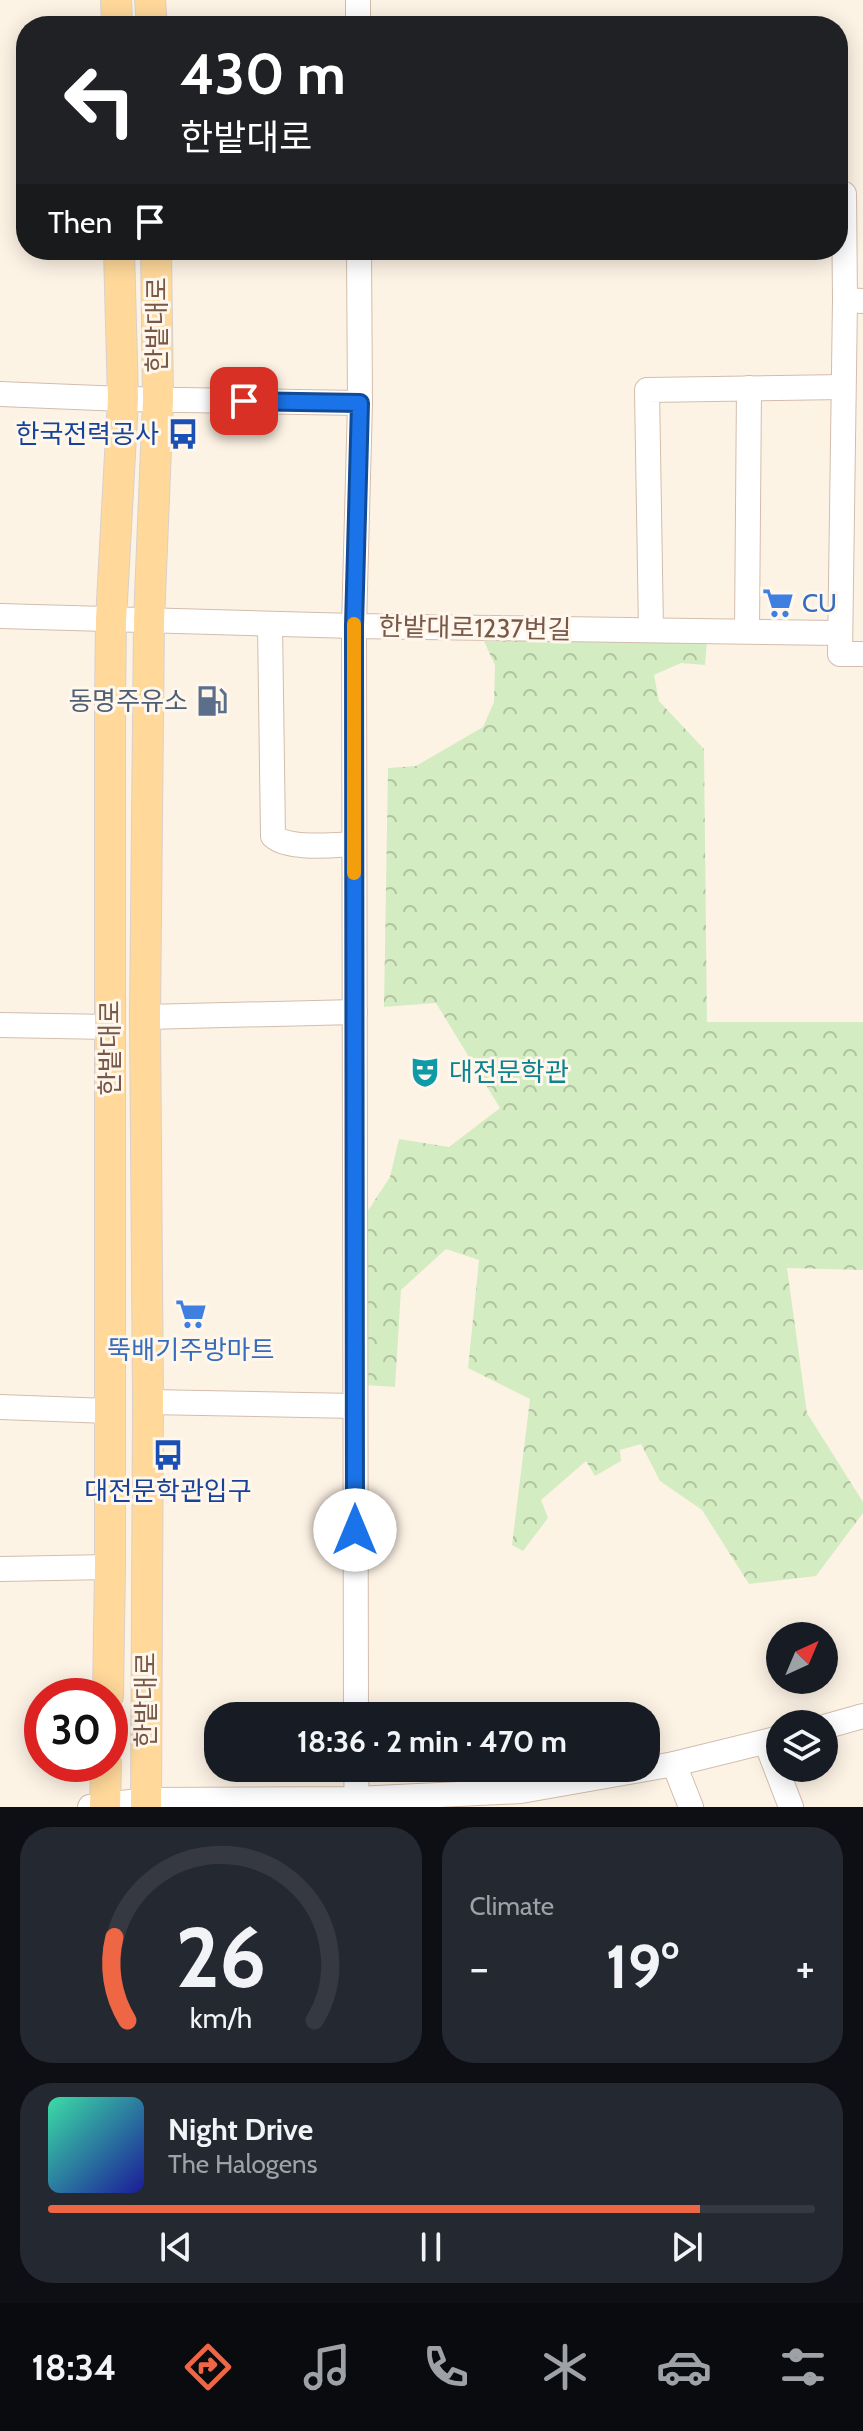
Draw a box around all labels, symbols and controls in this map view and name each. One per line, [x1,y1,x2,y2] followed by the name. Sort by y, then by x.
[180,40,346,108] text: 430 m
[48,48,152,152] icon: left
[180,115,312,159] text: 한밭대로
[128,200,172,244] icon: arrive
[48,204,112,241] text: Then
[141,277,173,373] street label: 한밭대로
[210,367,278,435] pin
[222,379,266,423] icon: arrive
[166,417,200,451] bus stop icon: 한국전력공사
[15,418,159,450] place label: 한국전력공사
[761,586,795,620] supermarket icon: CU
[802,587,837,619] place label: CU
[378,610,572,646] street label: 한밭대로1237번길
[195,684,229,718] fuel station icon: 동명주유소
[68,685,188,717] place label: 동명주유소
[94,1000,126,1096] street label: 한밭대로
[408,1055,442,1089] theatre icon: 대전문학관
[449,1056,569,1088] place label: 대전문학관
[174,1297,208,1331] supermarket icon: 뚝배기주방마트
[107,1334,275,1366] place label: 뚝배기주방마트
[151,1438,185,1472] bus stop icon: 대전문학관입구
[84,1475,252,1507] place label: 대전문학관입구
[313,1488,397,1572] position arrow
[766,1622,838,1694] north arrow
[766,1622,838,1782] map controls
[130,1652,162,1748] street label: 한밭대로
[24,1678,128,1782] speed limit sign: 30
[766,1710,838,1782] button: layers
[297,1723,567,1760] text: 18:36 · 2 min · 470 m
[470,1890,554,1922] text: Climate
[175,1907,266,2008] text: 26
[606,1930,679,2003] text: 19°
[470,1941,489,1994] text: −
[796,1941,815,1994] text: +
[189,2000,252,2035] text: km/h
[168,2111,313,2148] text: Night Drive
[168,2148,317,2180] text: The Halogens
[154,2225,198,2269] icon: previous
[409,2225,453,2269] icon: pause
[665,2225,709,2269] icon: next
[180,2339,236,2395] icon: directions
[299,2339,355,2395] icon: music
[418,2339,474,2395] icon: phone
[537,2339,593,2395] icon: climate
[656,2339,712,2395] icon: car
[775,2339,831,2395] icon: filters
[32,2345,116,2389] text: 18:34

